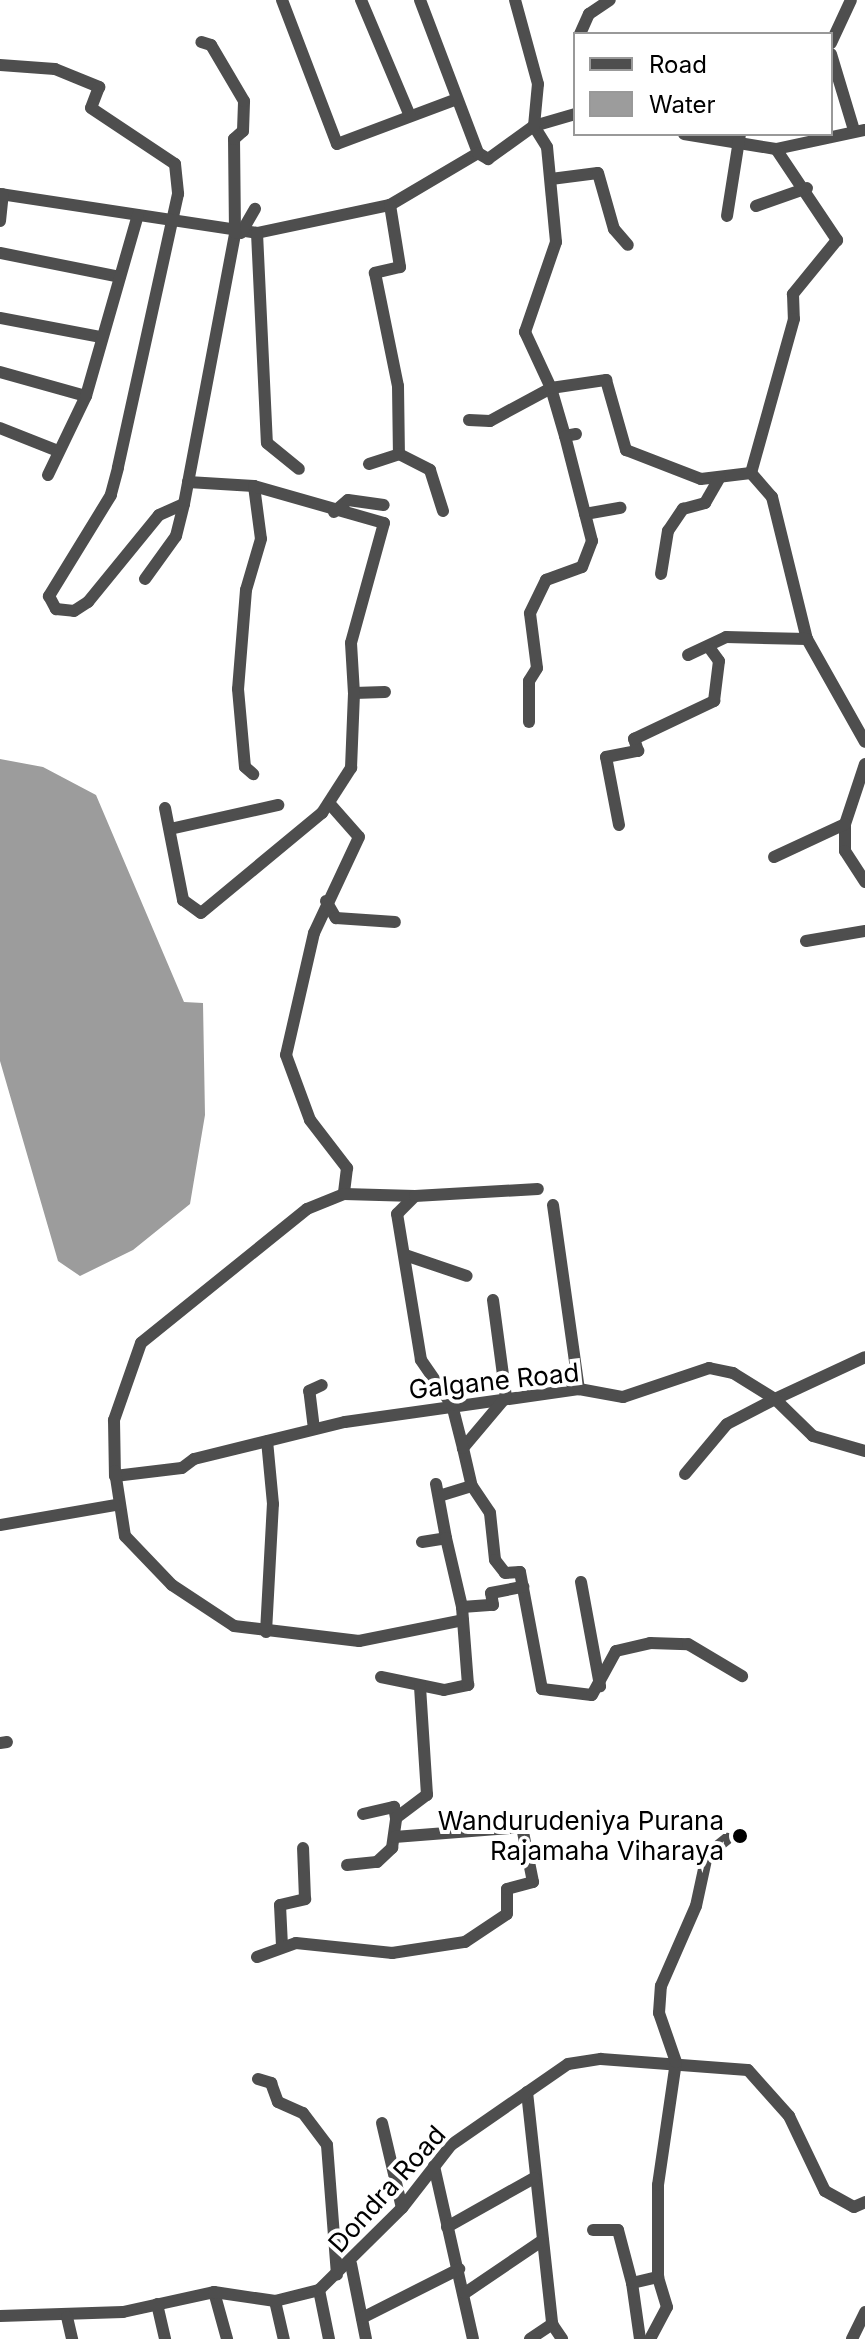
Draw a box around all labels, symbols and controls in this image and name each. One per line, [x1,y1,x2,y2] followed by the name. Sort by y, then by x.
[573,32,833,136] legend
[649,50,707,79] text: Road
[649,90,716,119] text: Water
[407,1357,581,1405] street label: Galgane Road
[438,1805,724,1866] place label: Wandurudeniya Purana Rajamaha Viharaya
[731,1827,749,1845] marker: Wandurudeniya Purana Rajamaha Viharaya
[322,2119,452,2259] street label: Dondra Road

